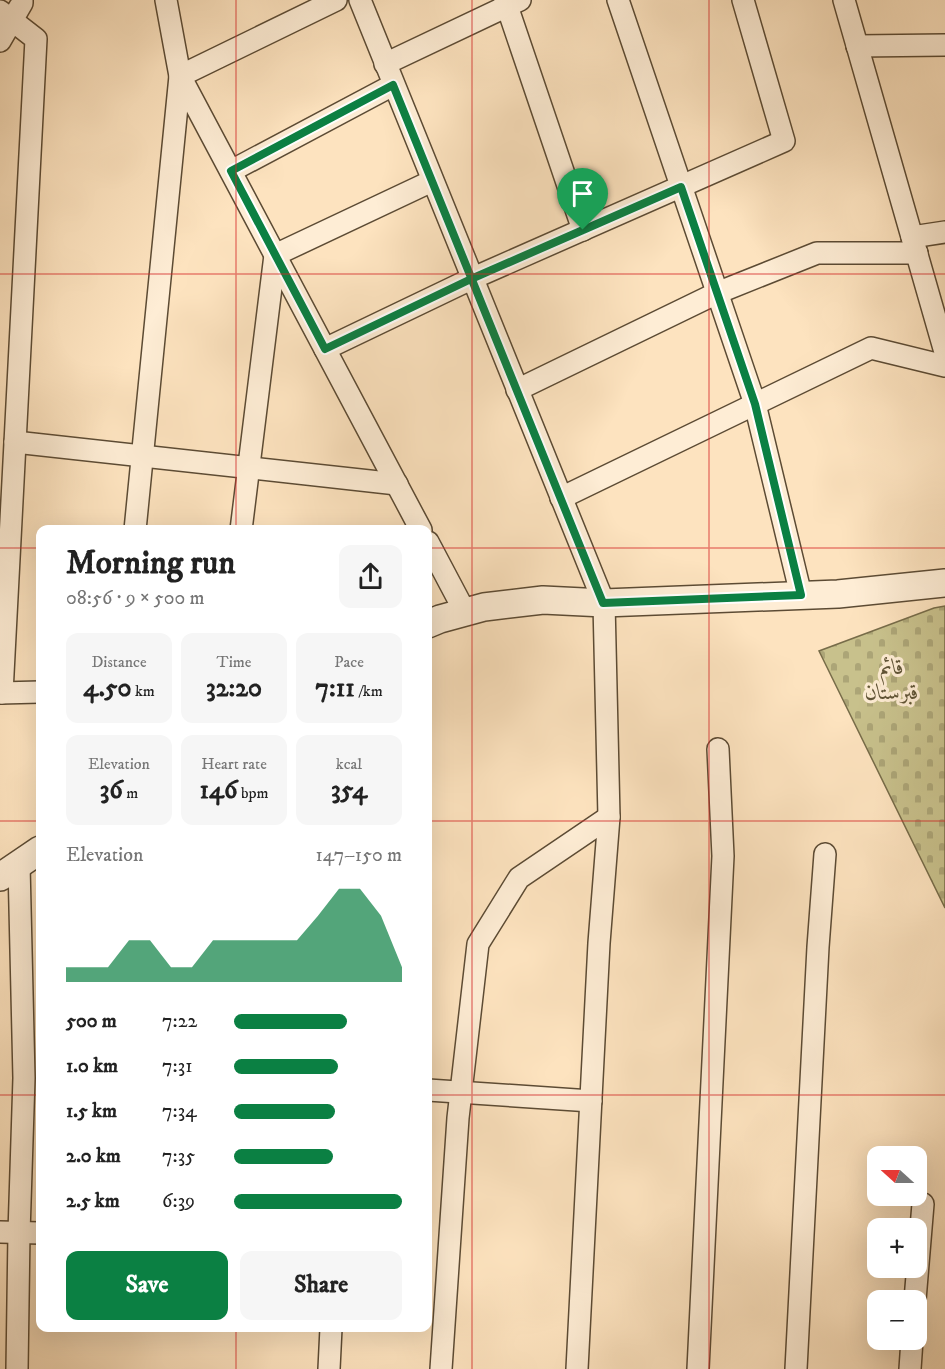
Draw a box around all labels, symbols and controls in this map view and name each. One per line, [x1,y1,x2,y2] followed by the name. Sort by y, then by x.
[557,168,608,230] pin
[566,177,599,210] icon: arrive
[66,543,235,584] text: Morning run
[339,545,402,608] button: share
[66,586,205,611] text: 08:56 · 9 × 500 m
[91,652,147,672] text: Distance
[217,652,251,672] text: Time
[334,652,364,672] text: Pace
[865,654,919,706] park label: قائم قبرستان
[83,672,131,705] text: 4.50
[206,672,262,705] text: 32:20
[315,672,355,705] text: 7:11
[131,681,155,701] text: km
[355,681,383,701] text: /km
[88,754,150,774] text: Elevation
[201,754,267,774] text: Heart rate
[336,754,362,774] text: kcal
[100,774,123,807] text: 36
[199,774,238,807] text: 146
[331,774,367,807] text: 354
[123,783,138,803] text: m
[238,783,269,803] text: bpm
[66,843,143,868] text: Elevation
[315,843,402,868] text: 147–150 m
[66,1009,117,1034] text: 500 m
[162,1009,197,1034] text: 7:22
[66,1054,118,1079] text: 1.0 km
[162,1054,193,1079] text: 7:31
[66,1099,117,1124] text: 1.5 km
[162,1099,197,1124] text: 7:34
[66,1144,121,1169] text: 2.0 km
[162,1144,195,1169] text: 7:35
[867,1146,927,1206] north arrow
[867,1146,927,1350] map controls
[66,1189,120,1214] text: 2.5 km
[162,1189,195,1214] text: 6:39
[867,1218,927,1278] button: +
[66,1251,228,1320] button: Save
[240,1251,402,1320] button: Share
[867,1290,927,1350] button: −

